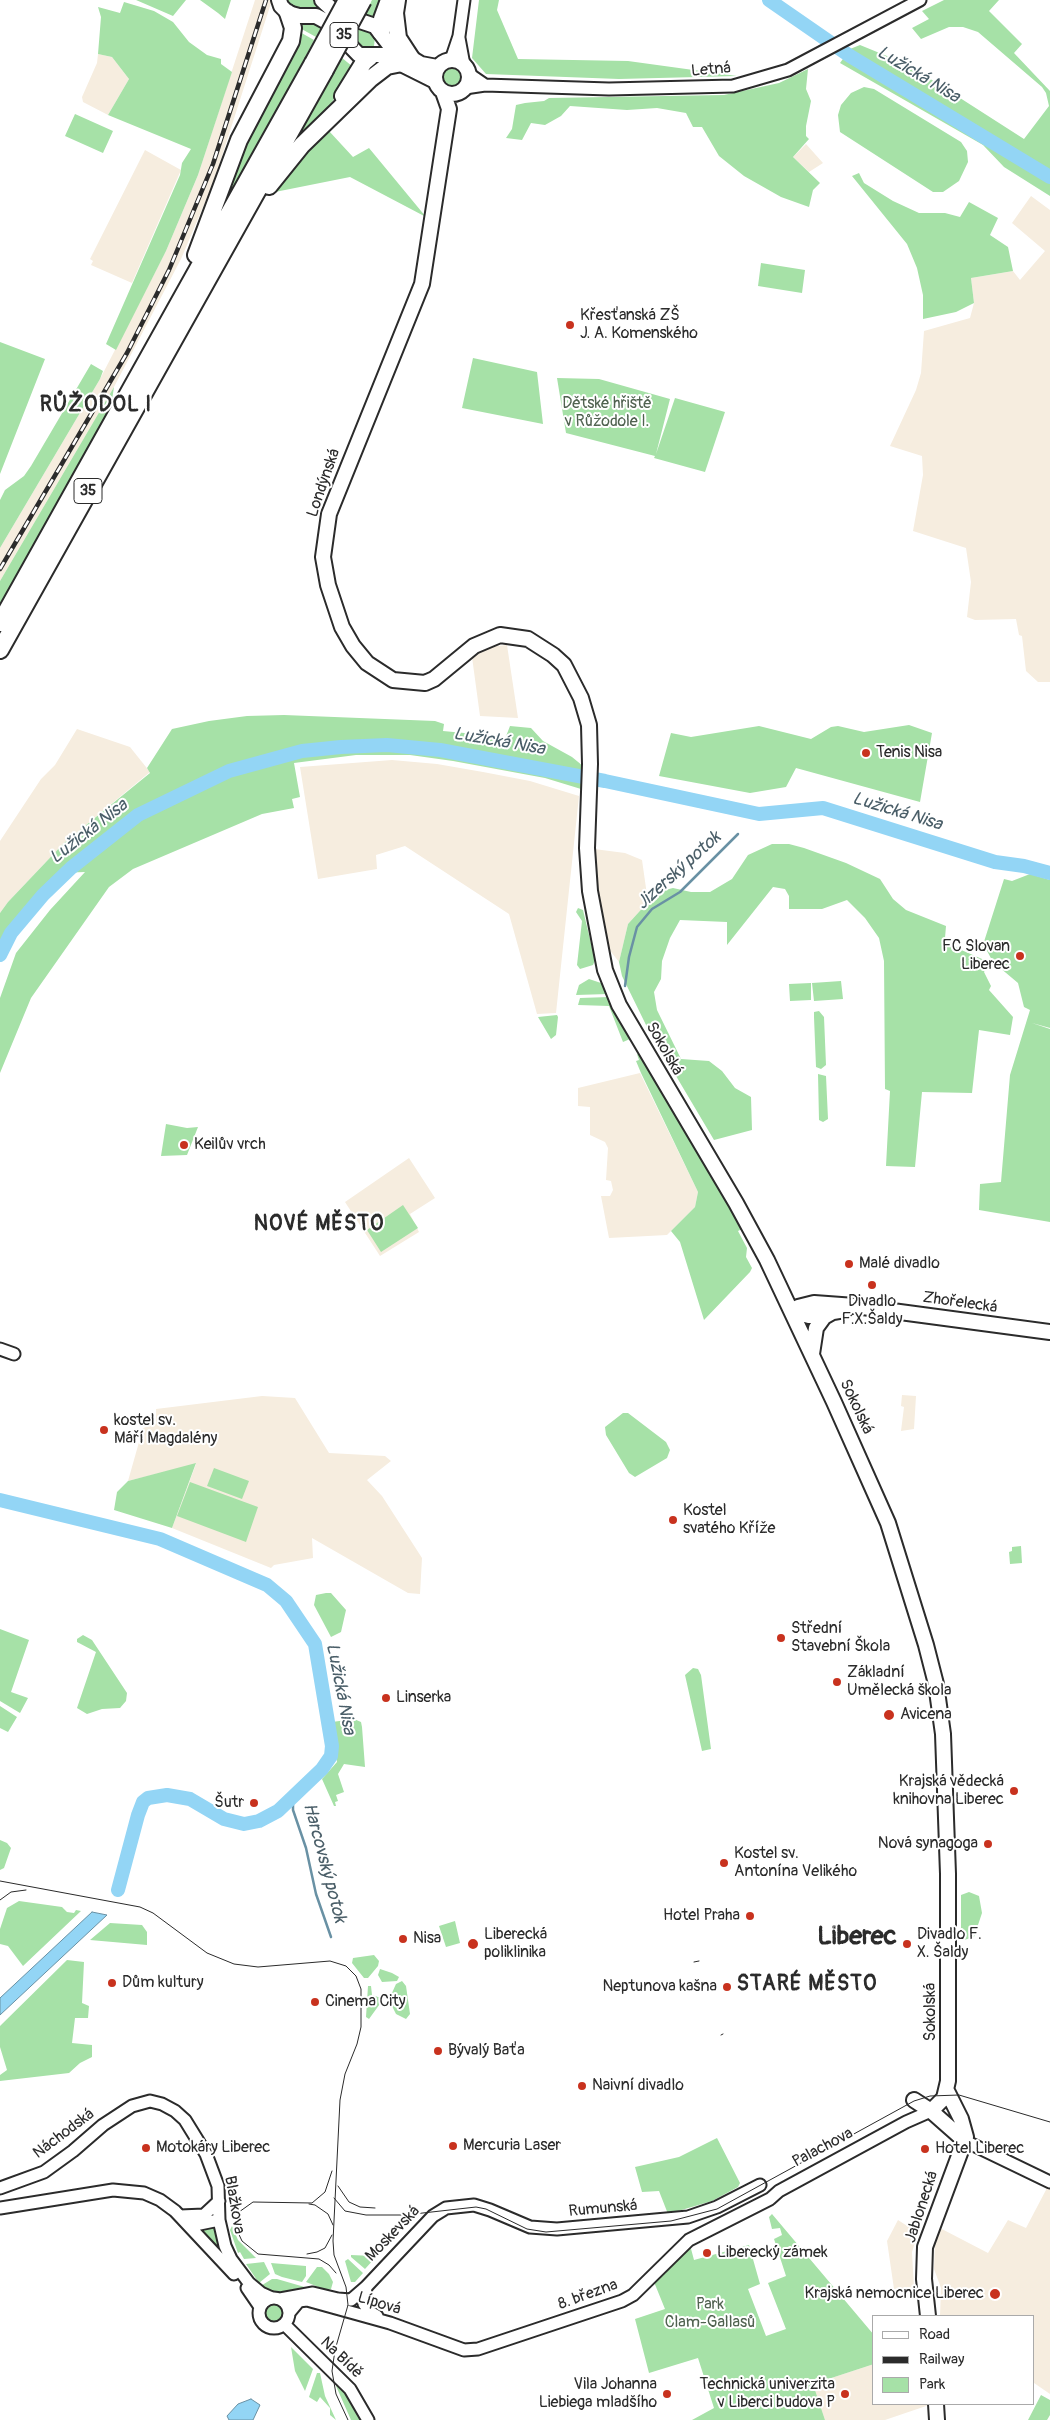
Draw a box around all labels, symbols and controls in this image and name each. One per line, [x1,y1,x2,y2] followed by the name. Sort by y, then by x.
[330,22,358,48] road number: 35
[873,42,963,108] water label: Lužická Nisa
[690,59,732,81] street label: Letná
[580,306,698,344] place label: Křesťanská ZŠ J. A. Komenského
[564,319,576,331] marker: Křesťanská ZŠ J. A. Komenského
[39,393,153,419] district label: RŮŽODOL I
[562,394,652,432] park label: Dětské hřiště v Růžodole I.
[303,446,345,520] street label: Londýnská
[74,478,102,504] road number: 35
[452,723,546,761] water label: Lužická Nisa
[876,743,942,763] place label: Tenis Nisa
[860,747,872,759] marker: Tenis Nisa
[850,788,944,836] water label: Lužická Nisa
[46,795,132,869] water label: Lužická Nisa
[632,827,726,915] water label: Jizerský potok
[942,937,1010,975] place label: FC Slovan Liberec
[1014,950,1026,962] marker: FC Slovan Liberec
[641,1019,687,1079] street label: Sokolská
[194,1135,266,1155] place label: Keilův vrch
[178,1139,190,1151] marker: Keilův vrch
[252,1212,386,1238] district label: NOVÉ MĚSTO
[859,1254,940,1274] place label: Malé divadlo
[843,1258,855,1270] marker: Malé divadlo
[866,1279,878,1291] marker: Divadlo F.X.Šaldy
[921,1288,999,1318] street label: Zhořelecká
[841,1292,903,1330] place label: Divadlo F.X.Šaldy
[835,1377,877,1437] street label: Sokolská
[114,1411,217,1449] place label: kostel sv. Máří Magdalény
[98,1424,110,1436] marker: kostel sv. Máří Magdalény
[683,1501,775,1539] place label: Kostel svatého Kříže
[667,1514,679,1526] marker: Kostel svatého Kříže
[791,1619,890,1657] place label: Střední Stavební Škola
[775,1632,787,1644] marker: Střední Stavební Škola
[321,1642,359,1736] water label: Lužická Nisa
[847,1663,951,1701] place label: Základní Umělecká škola
[831,1676,843,1688] marker: Základní Umělecká škola
[396,1688,451,1708] place label: Linserka
[380,1692,392,1704] marker: Linserka
[900,1705,952,1725] place label: Avicena
[882,1708,896,1722] marker: Avicena
[893,1772,1004,1810] place label: Krajská vědecká knihovna Liberec
[1008,1785,1020,1797] marker: Krajská vědecká knihovna Liberec
[214,1793,244,1813] place label: Šutr
[248,1797,260,1809] marker: Šutr
[298,1801,350,1925] water label: Harcovský potok
[878,1834,978,1854] place label: Nová synagoga
[982,1838,994,1850] marker: Nová synagoga
[734,1844,857,1882] place label: Kostel sv. Antonína Velikého
[718,1857,730,1869] marker: Kostel sv. Antonína Velikého
[663,1906,740,1926] place label: Hotel Praha
[744,1910,756,1922] marker: Hotel Praha
[817,1921,897,1953] district label: Liberec
[484,1925,547,1963] place label: Liberecká poliklinika
[917,1925,982,1963] place label: Divadlo F. X. Šaldy
[413,1929,441,1949] place label: Nisa
[397,1933,409,1945] marker: Nisa
[466,1937,480,1951] marker: Liberecká poliklinika
[901,1938,913,1950] marker: Divadlo F. X. Šaldy
[735,1972,879,1998] district label: STARÉ MĚSTO
[122,1973,204,1993] place label: Dům kultury
[106,1977,118,1989] marker: Dům kultury
[602,1977,717,1997] place label: Neptunova kašna
[721,1981,733,1993] marker: Neptunova kašna
[921,1983,941,2041] street label: Sokolská
[325,1992,405,2012] place label: Cinema City
[309,1996,321,2008] marker: Cinema City
[448,2041,525,2061] place label: Bývalý Baťa
[432,2045,444,2057] marker: Bývalý Baťa
[592,2076,684,2096] place label: Naivní divadlo
[576,2080,588,2092] marker: Naivní divadlo
[30,2105,98,2163] street label: Náchodská
[789,2124,857,2172] street label: Palachova
[463,2136,561,2156] place label: Mercuria Laser
[156,2138,270,2158] place label: Motokáry Liberec
[935,2139,1024,2159] place label: Hotel Liberec
[447,2140,459,2152] marker: Mercuria Laser
[140,2142,152,2154] marker: Motokáry Liberec
[919,2143,931,2155] marker: Hotel Liberec
[901,2169,943,2245] street label: Jablonecká
[219,2175,249,2235] street label: Blažkova
[568,2196,638,2222] street label: Rumunská
[362,2202,424,2266] street label: Moskevská
[717,2243,828,2263] place label: Liberecký zámek
[701,2247,713,2259] marker: Liberecký zámek
[556,2275,620,2315] street label: 8. března
[805,2284,984,2304] place label: Krajská nemocnice Liberec
[988,2287,1002,2301] marker: Krajská nemocnice Liberec
[355,2288,403,2320] street label: Lípová
[665,2295,755,2333] park label: Park Clam-Gallasů
[872,2315,1035,2405] legend
[919,2325,950,2344] text: Road
[316,2333,366,2383] street label: Na Bídě
[919,2350,964,2369] text: Railway
[539,2375,657,2413] place label: Vila Johanna Liebiega mladšího
[700,2375,835,2413] place label: Technická univerzita v Liberci budova P
[919,2375,945,2394] text: Park
[661,2388,673,2400] marker: Vila Johanna Liebiega mladšího
[839,2388,851,2400] marker: Technická univerzita v Liberci budova P

